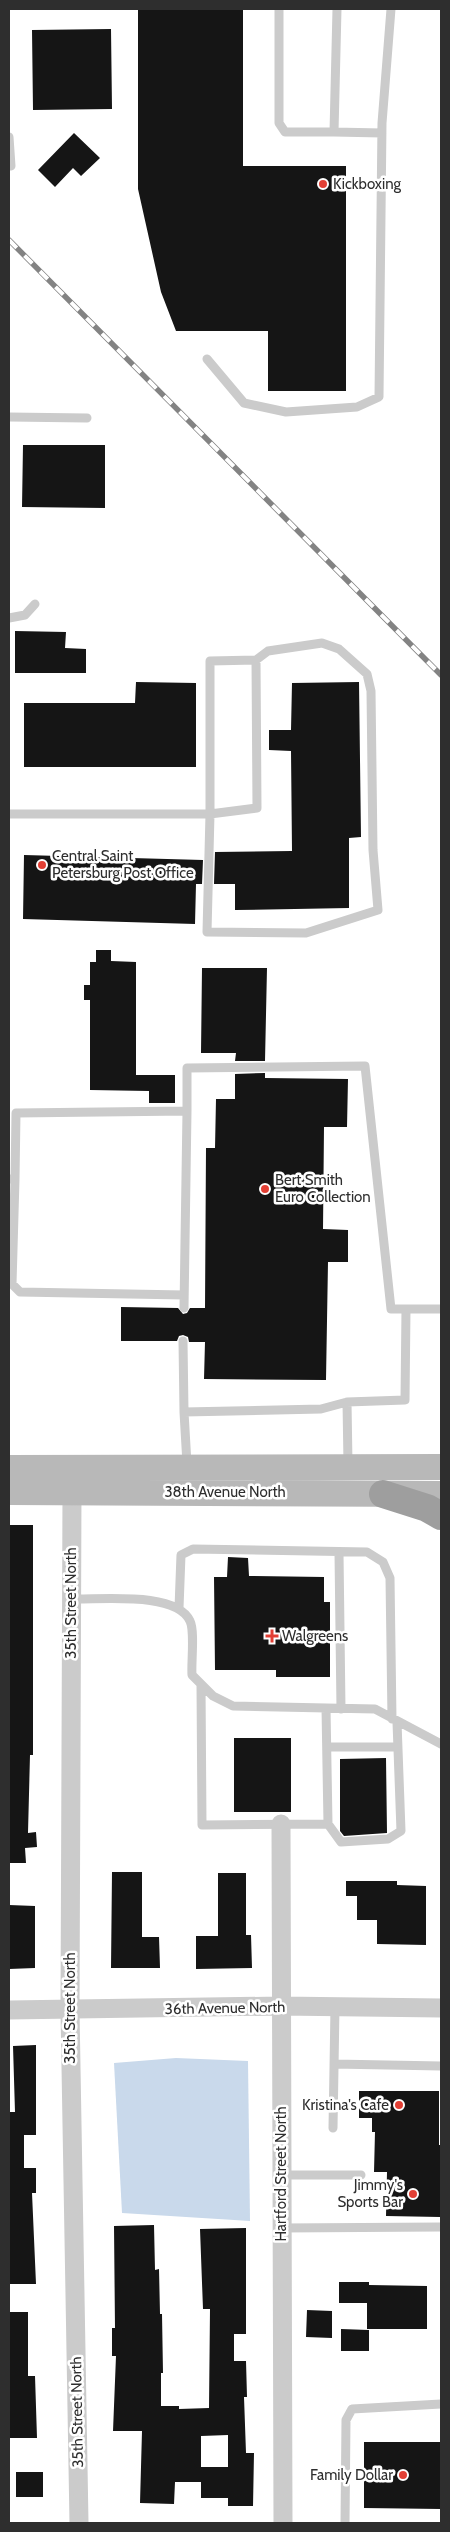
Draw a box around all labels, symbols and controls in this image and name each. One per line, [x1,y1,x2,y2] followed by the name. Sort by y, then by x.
[333,175,402,193] place label: Kickboxing
[317,178,329,190] marker: Kickboxing
[52,847,194,882] place label: Central Saint Petersburg Post Office
[36,859,48,871] marker: Central Saint Petersburg Post Office
[275,1171,371,1206] place label: Bert Smith Euro Collection
[259,1183,271,1195] marker: Bert Smith Euro Collection
[164,1483,286,1501] street label: 38th Avenue North
[62,1547,80,1659] street label: 35th Street North
[282,1627,348,1645] place label: Walgreens
[266,1630,278,1642] marker: Walgreens
[61,1952,79,2064] street label: 35th Street North
[165,1998,285,2018] street label: 36th Avenue North
[302,2096,389,2114] place label: Kristina's Cafe
[393,2099,405,2111] marker: Kristina's Cafe
[272,2106,290,2242] street label: Hartford Street North
[337,2176,403,2211] place label: Jimmy's Sports Bar
[407,2188,419,2200] marker: Jimmy's Sports Bar
[67,2356,87,2468] street label: 35th Street North
[310,2466,393,2484] place label: Family Dollar
[397,2469,409,2481] marker: Family Dollar

